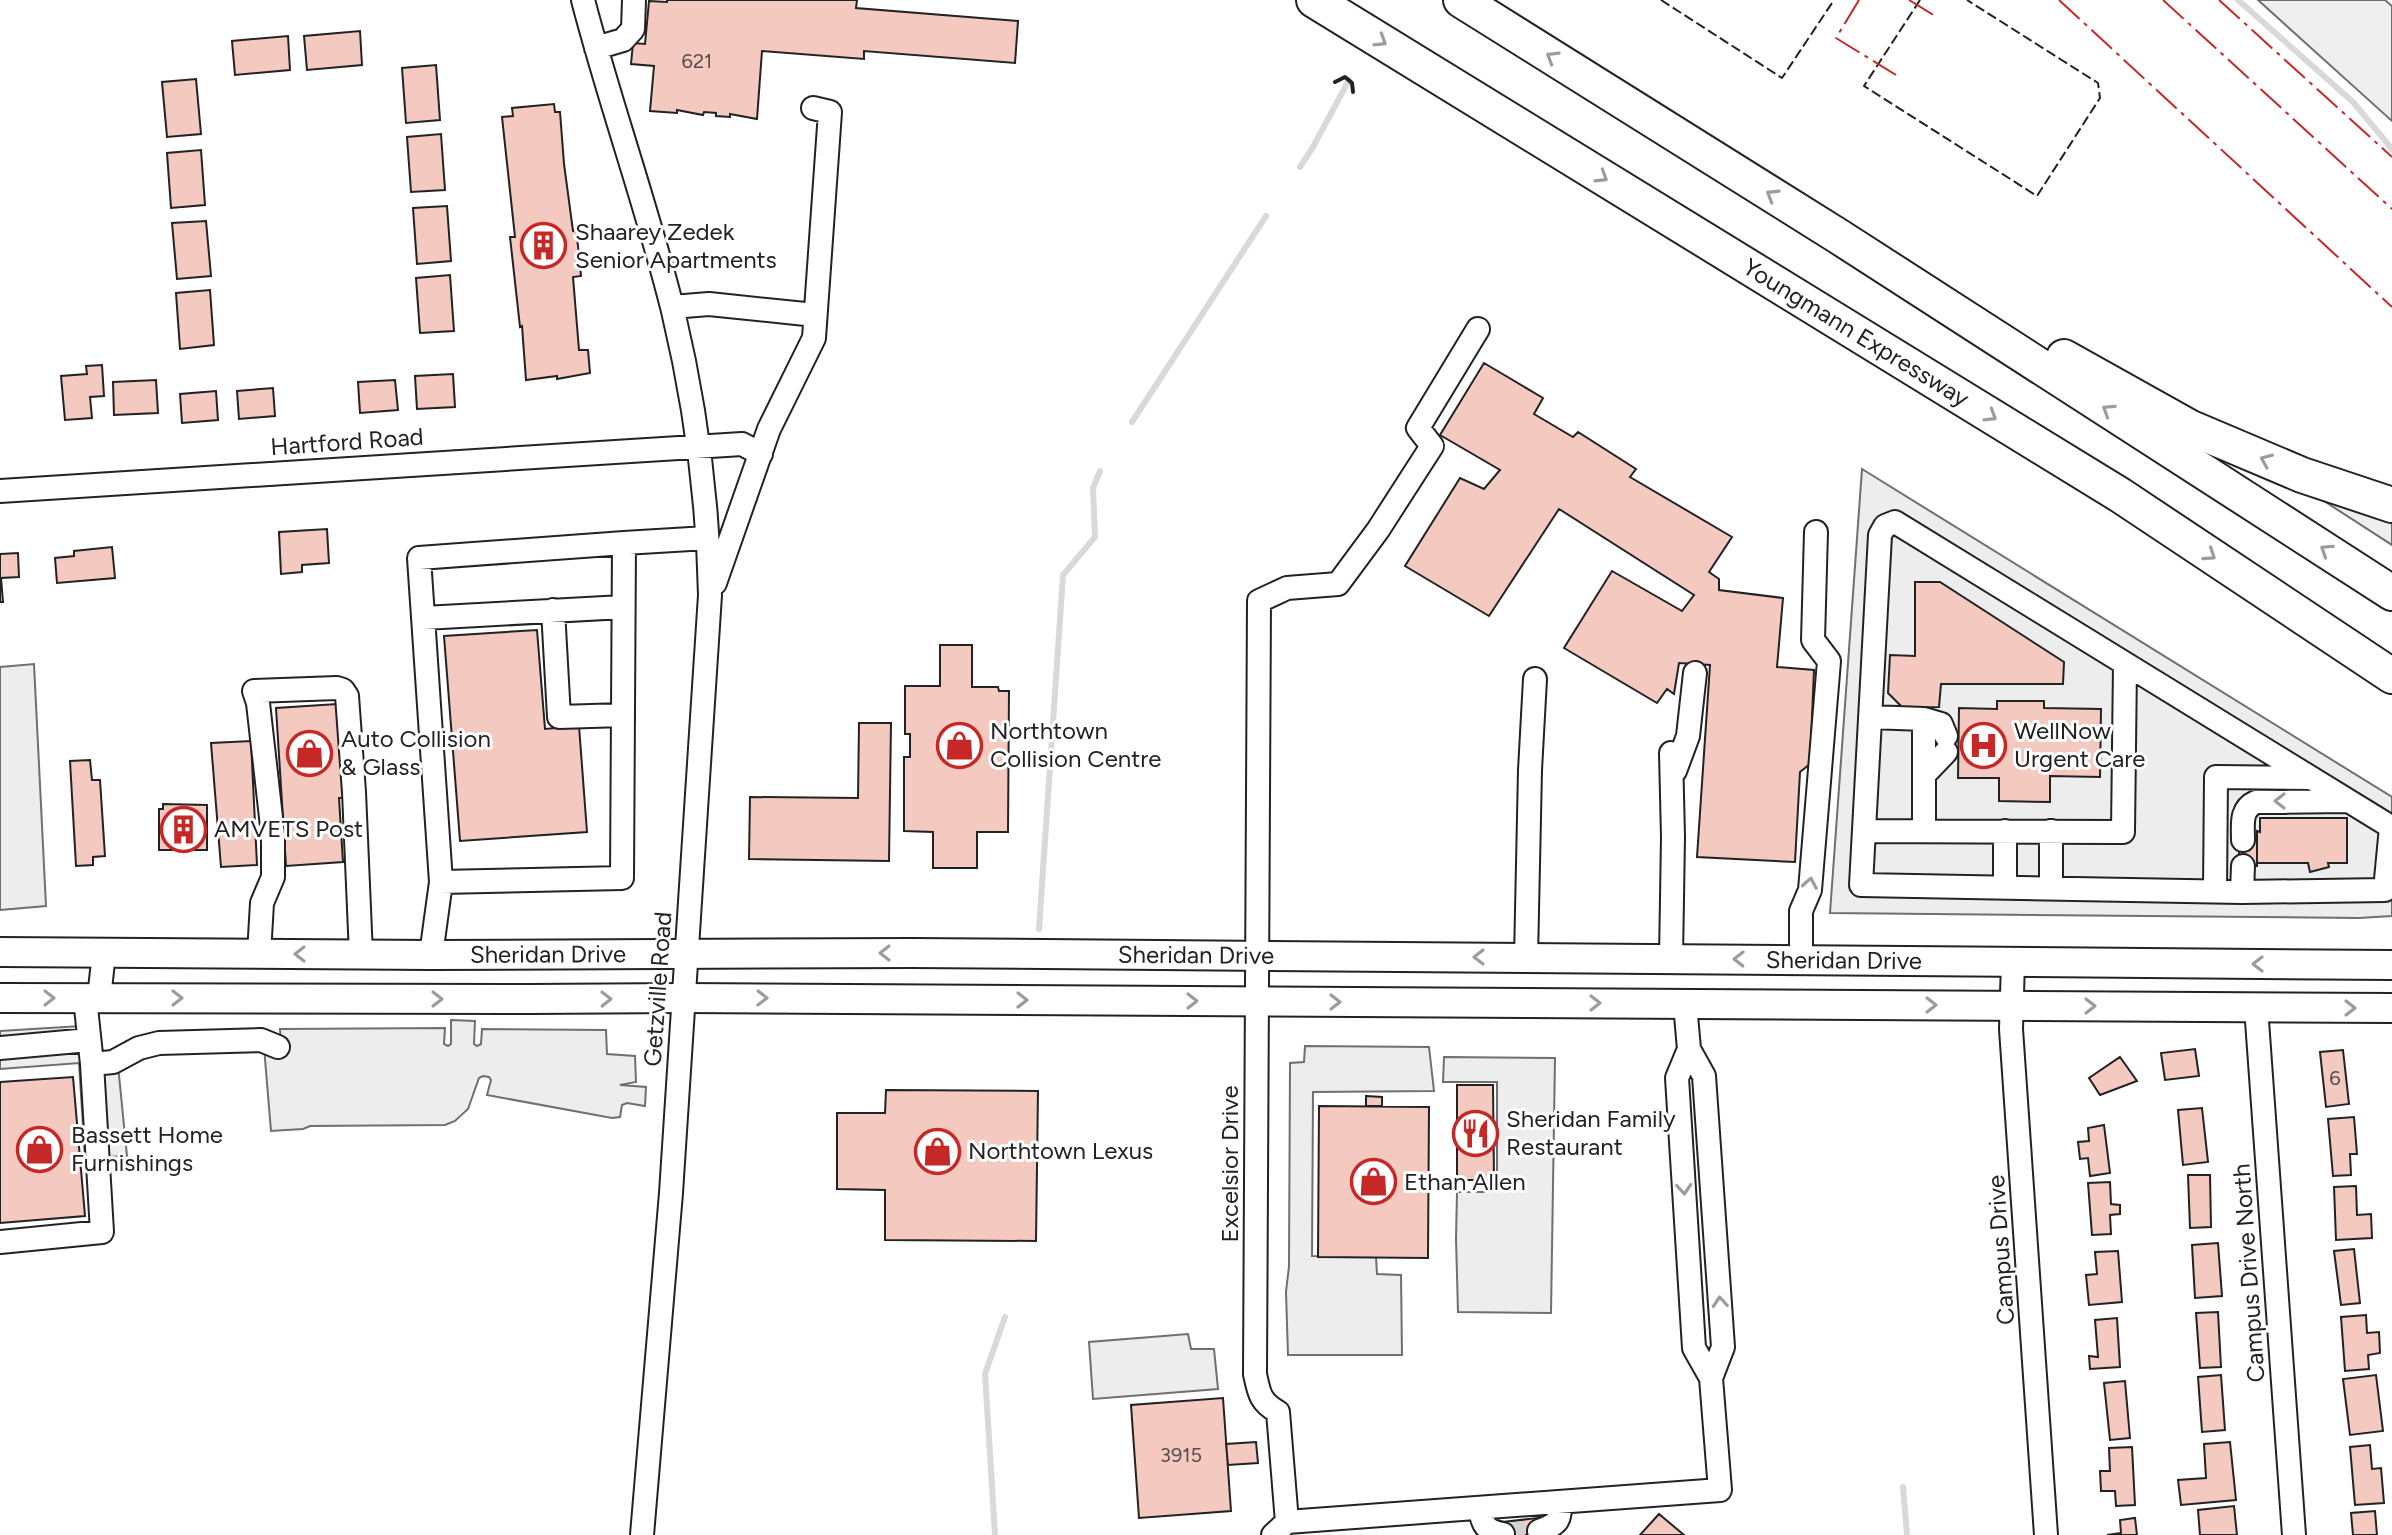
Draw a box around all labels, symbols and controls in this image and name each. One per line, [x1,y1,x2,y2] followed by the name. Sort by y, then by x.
[1372,31,1387,47] one-way arrow
[682,49,712,73] house number: 621
[1546,51,1561,66] one-way arrow
[1593,167,1608,183] one-way arrow
[1766,189,1781,204] one-way arrow
[575,217,777,274] place label: Shaarey Zedek Senior Apartments
[520,222,568,270] building icon: Shaarey Zedek Senior Apartments
[1738,252,1975,413] street label: Youngmann Expressway
[2102,404,2117,419] one-way arrow
[1982,406,1997,422] one-way arrow
[269,422,425,461] street label: Hartford Road
[2260,453,2274,469] one-way arrow
[2201,545,2216,560] one-way arrow
[2321,545,2335,560] one-way arrow
[990,716,1161,773] place label: Northtown Collision Centre
[2014,716,2145,773] place label: WellNow Urgent Care
[935,721,983,769] shop icon: Northtown Collision Centre
[1959,721,2007,769] hospital icon: WellNow Urgent Care
[341,724,491,781] place label: Auto Collision & Glass
[286,729,334,777] shop icon: Auto Collision & Glass
[2273,792,2286,810] one-way arrow
[159,805,207,853] building icon: AMVETS Post
[214,814,363,843] place label: AMVETS Post
[1800,876,1817,890] one-way arrow
[638,911,677,1067] street label: Getzville Road
[470,939,626,969] street label: Sheridan Drive
[1118,940,1274,970] street label: Sheridan Drive
[878,944,891,962] one-way arrow
[293,945,306,963] one-way arrow
[1766,945,1922,975] street label: Sheridan Drive
[1472,948,1485,966] one-way arrow
[1732,950,1745,967] one-way arrow
[2251,955,2264,973] one-way arrow
[43,989,56,1007] one-way arrow
[171,989,184,1007] one-way arrow
[431,990,444,1008] one-way arrow
[600,990,613,1007] one-way arrow
[756,990,769,1007] one-way arrow
[1016,991,1029,1009] one-way arrow
[1186,992,1199,1010] one-way arrow
[1329,993,1342,1011] one-way arrow
[1589,994,1602,1012] one-way arrow
[1925,996,1938,1014] one-way arrow
[2084,997,2097,1015] one-way arrow
[2344,999,2357,1016] one-way arrow
[2329,1066,2341,1090] house number: 6
[1215,1085,1244,1243] street label: Excelsior Drive
[1506,1104,1676,1161] place label: Sheridan Family Restaurant
[1451,1109,1499,1157] restaurant icon: Sheridan Family Restaurant
[71,1120,223,1177] place label: Bassett Home Furnishings
[16,1125,64,1173] shop icon: Bassett Home Furnishings
[913,1127,961,1175] shop icon: Northtown Lexus
[968,1136,1153,1165] place label: Northtown Lexus
[1349,1158,1397,1206] shop icon: Ethan Allen
[2226,1163,2271,1383] street label: Campus Drive North
[1404,1167,1526,1196] place label: Ethan Allen
[1981,1174,2020,1326] street label: Campus Drive
[1675,1183,1692,1196] one-way arrow
[1712,1295,1729,1308] one-way arrow
[1160,1443,1202,1467] house number: 3915

